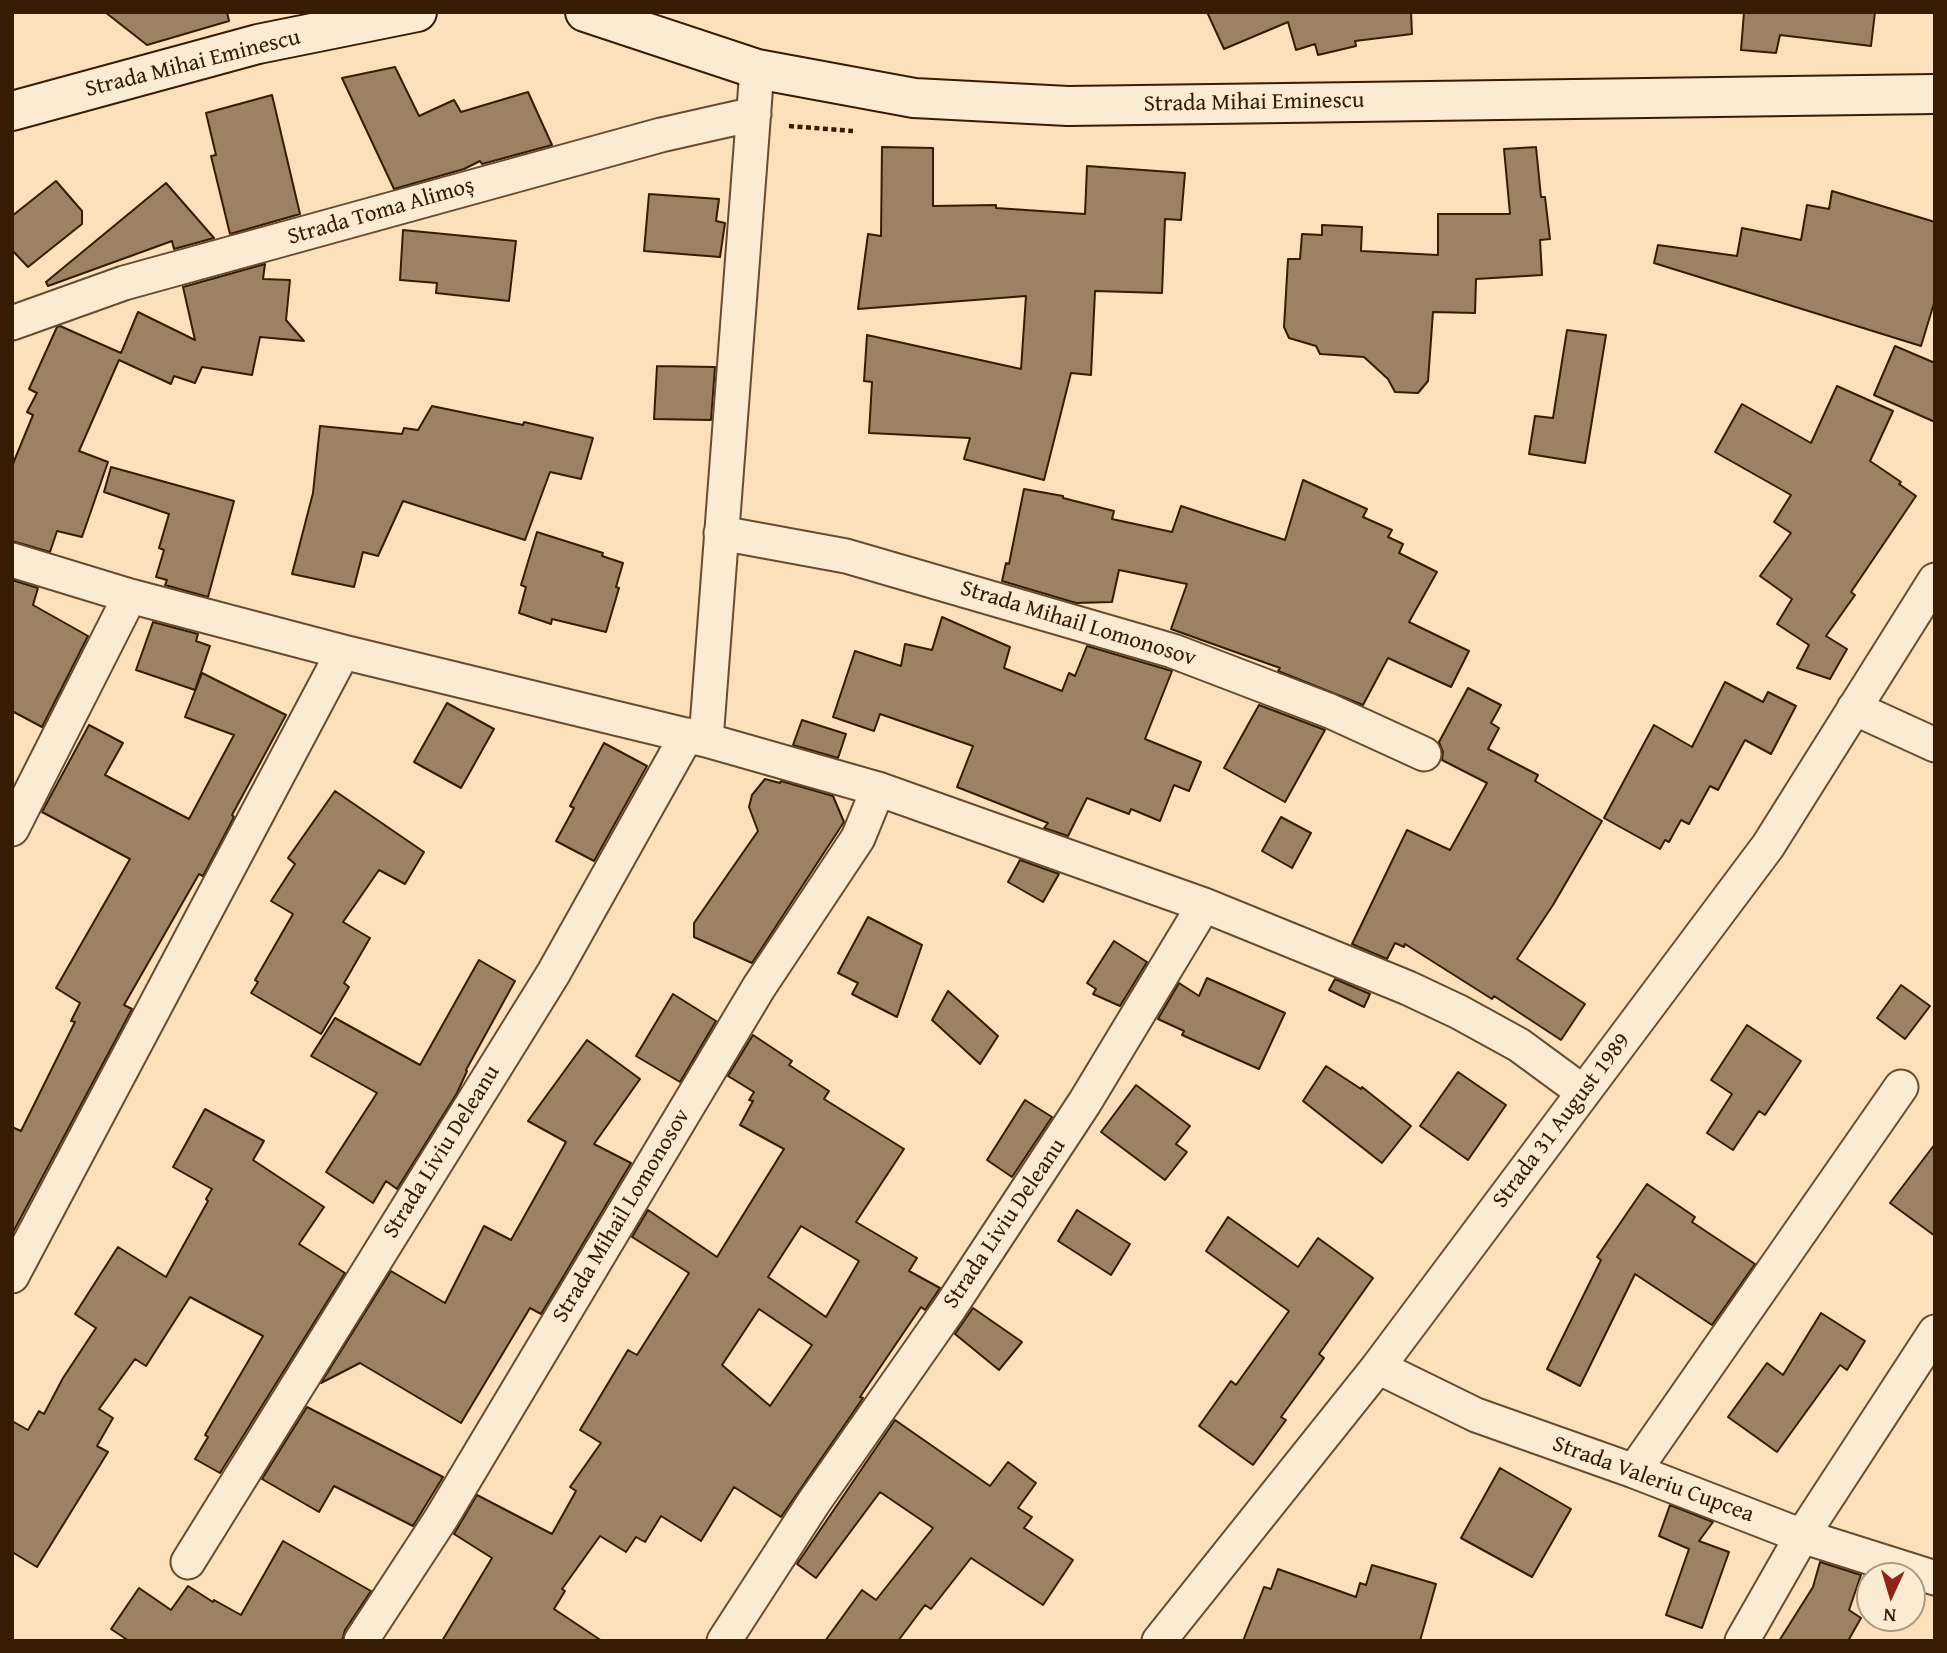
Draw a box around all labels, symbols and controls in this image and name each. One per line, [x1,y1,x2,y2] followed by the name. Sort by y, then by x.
[83,24,303,104] street label: Strada Mihai Eminescu
[1143,87,1365,119] street label: Strada Mihai Eminescu
[285,172,477,252] street label: Strada Toma Alimoș
[957,575,1199,673] street label: Strada Mihail Lomonosov
[1487,1028,1637,1214] street label: Strada 31 August 1989
[378,1060,506,1244] street label: Strada Liviu Deleanu
[547,1104,697,1328] street label: Strada Mihail Lomonosov
[938,1134,1072,1314] street label: Strada Liviu Deleanu
[1549,1431,1757,1529] street label: Strada Valeriu Cupcea
[1856,1562,1926,1632] north arrow
[1882,1602,1897,1630] text: N

